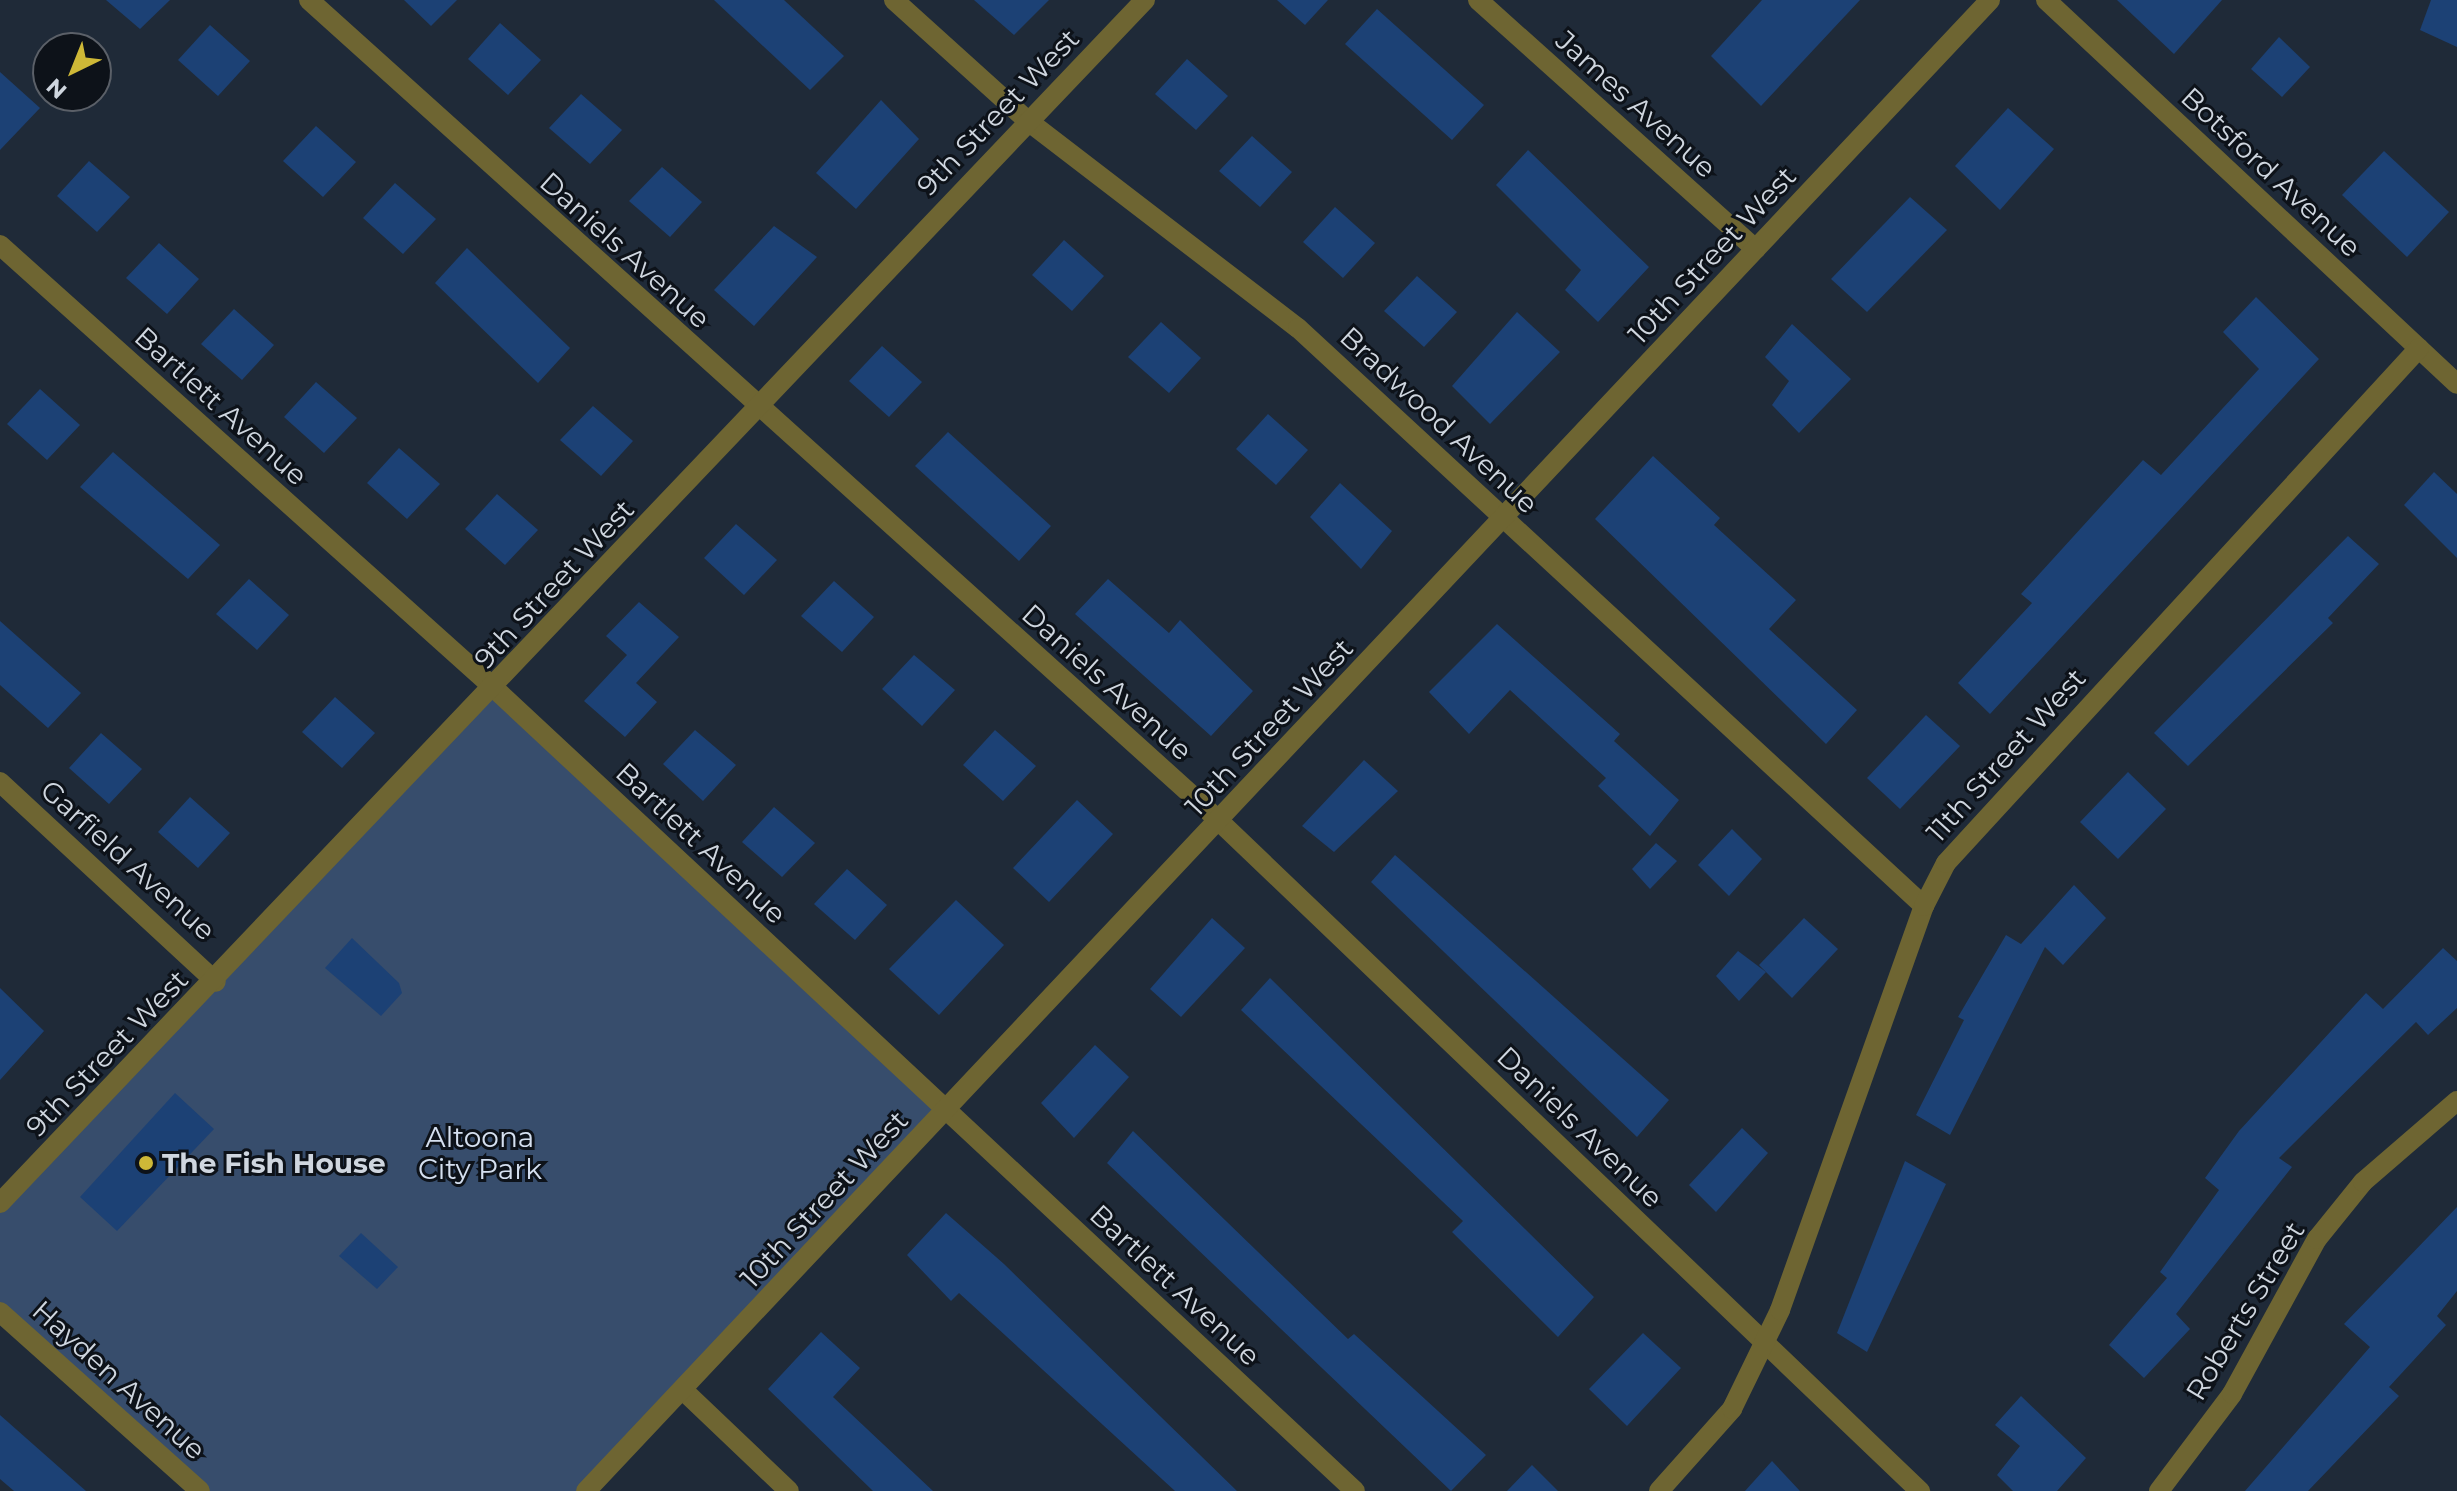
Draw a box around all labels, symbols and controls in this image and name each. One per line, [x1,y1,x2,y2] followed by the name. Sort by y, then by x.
[910,22,1086,202] street label: 9th Street West
[1549,23,1723,185] street label: James Avenue
[32,32,112,112] north arrow
[41,73,72,104] text: N
[2174,80,2368,264] street label: Botsford Avenue
[1621,159,1803,351] street label: 10th Street West
[533,165,717,335] street label: Daniels Avenue
[128,320,314,492] street label: Bartlett Avenue
[1333,320,1545,520] street label: Bradwood Avenue
[467,493,641,675] street label: 9th Street West
[1015,597,1199,767] street label: Daniels Avenue
[1178,631,1360,823] street label: 10th Street West
[1919,662,2093,848] street label: 11th Street West
[609,756,793,930] street label: Bartlett Avenue
[34,773,222,947] street label: Garfield Avenue
[19,963,195,1143] street label: 9th Street West
[1490,1039,1670,1215] street label: Daniels Avenue
[733,1103,915,1295] street label: 10th Street West
[418,1120,542,1186] park label: Altoona City Park
[162,1146,386,1180] place label: The Fish House
[137,1154,155,1172] marker: The Fish House
[1083,1198,1267,1372] street label: Bartlett Avenue
[2178,1216,2312,1406] street label: Roberts Street
[26,1293,212,1467] street label: Hayden Avenue

